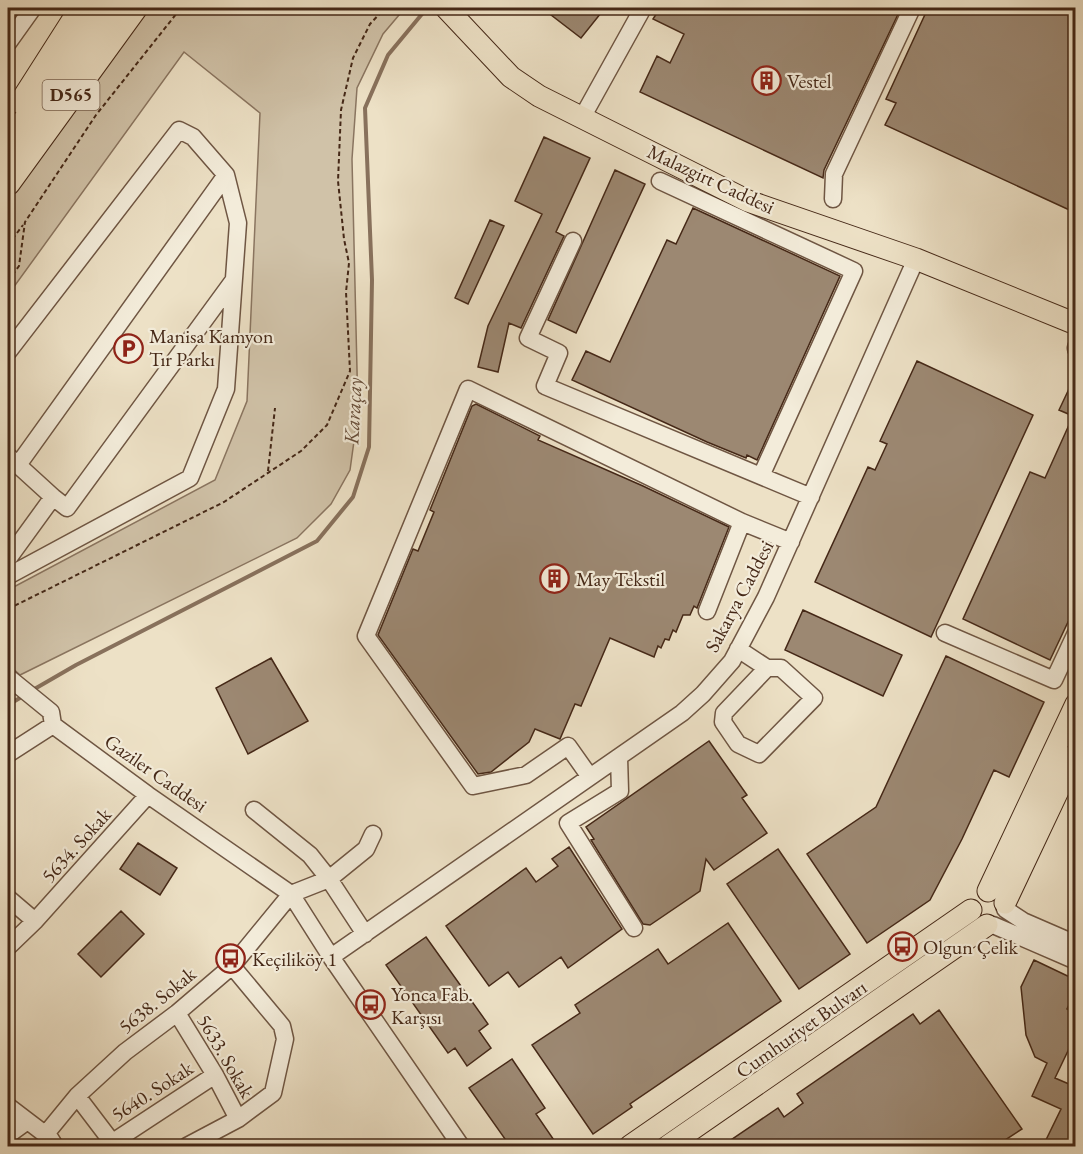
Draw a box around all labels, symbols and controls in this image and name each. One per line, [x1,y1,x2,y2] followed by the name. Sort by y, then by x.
[750,65,782,97] building icon: Vestel
[787,68,832,94] place label: Vestel
[42,80,100,110] road number: D565
[643,138,779,220] street label: Malazgirt Caddesi
[149,323,274,372] place label: Manisa Kamyon Tır Parkı
[112,332,144,364] parking icon: Manisa Kamyon Tır Parkı
[337,376,368,446] water label: Karaçay
[699,535,779,657] street label: Sakarya Caddesi
[539,563,571,595] building icon: May Tekstil
[576,566,665,592] place label: May Tekstil
[100,728,212,818] street label: Gaziler Caddesi
[35,801,117,888] street label: 5634. Sokak
[886,931,918,963] bus stop icon: Olgun Çelik
[923,934,1019,960] place label: Olgun Çelik
[215,943,247,975] bus stop icon: Keçiliköy 1
[252,946,337,972] place label: Keçiliköy 1
[113,960,202,1039] street label: 5638. Sokak
[730,974,872,1084] street label: Cumhuriyet Bulvarı
[391,981,473,1030] place label: Yonca Fab. Karşısı
[354,989,386,1021] bus stop icon: Yonca Fab. Karşısı
[192,1009,261,1103] street label: 5633. Sokak
[106,1055,198,1127] street label: 5640. Sokak

